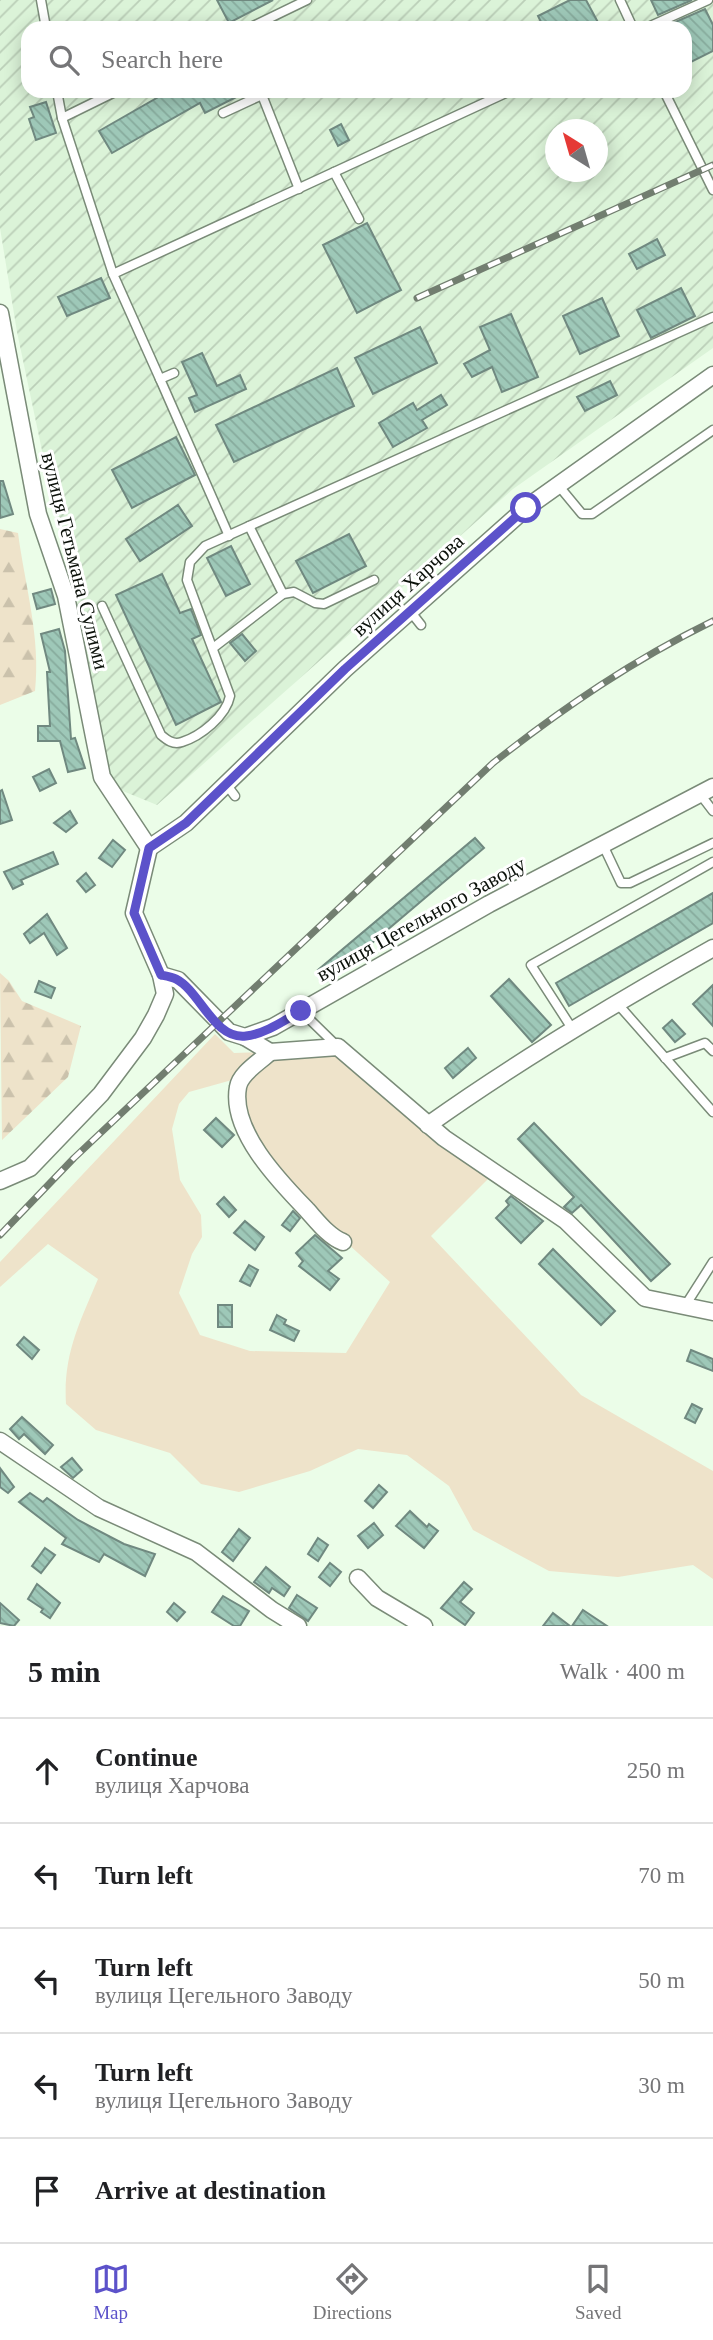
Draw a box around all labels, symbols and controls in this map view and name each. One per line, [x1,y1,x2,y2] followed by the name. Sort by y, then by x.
[21,21,692,98] search box
[45,41,83,79] icon: search
[101,45,223,74] text: Search here
[545,119,608,182] north arrow
[36,450,114,672] street label: вулиця Гетьмана Сулими
[510,492,541,523] route start
[348,528,469,641] street label: вулиця Харчова
[312,851,530,986] street label: вулиця Цегельного Заводу
[285,995,316,1026] route end
[28,1655,101,1688] text: 5 min
[560,1659,685,1684] text: Walk · 400 m
[95,1743,198,1772] text: Continue
[28,1752,66,1790] icon: ahead
[627,1758,685,1783] text: 250 m
[95,1773,250,1798] text: вулиця Харчова
[28,1857,66,1895] icon: left
[95,1861,193,1890] text: Turn left
[638,1863,685,1888] text: 70 m
[95,1953,193,1982] text: Turn left
[28,1962,66,2000] icon: left
[638,1968,685,1993] text: 50 m
[95,1983,353,2008] text: вулиця Цегельного Заводу
[95,2058,193,2087] text: Turn left
[28,2067,66,2105] icon: left
[638,2073,685,2098] text: 30 m
[95,2088,353,2113] text: вулиця Цегельного Заводу
[28,2172,66,2210] icon: arrive
[95,2176,326,2205] text: Arrive at destination
[92,2260,130,2324] tab: Map
[313,2260,392,2324] tab: Directions
[575,2260,621,2324] tab: Saved

